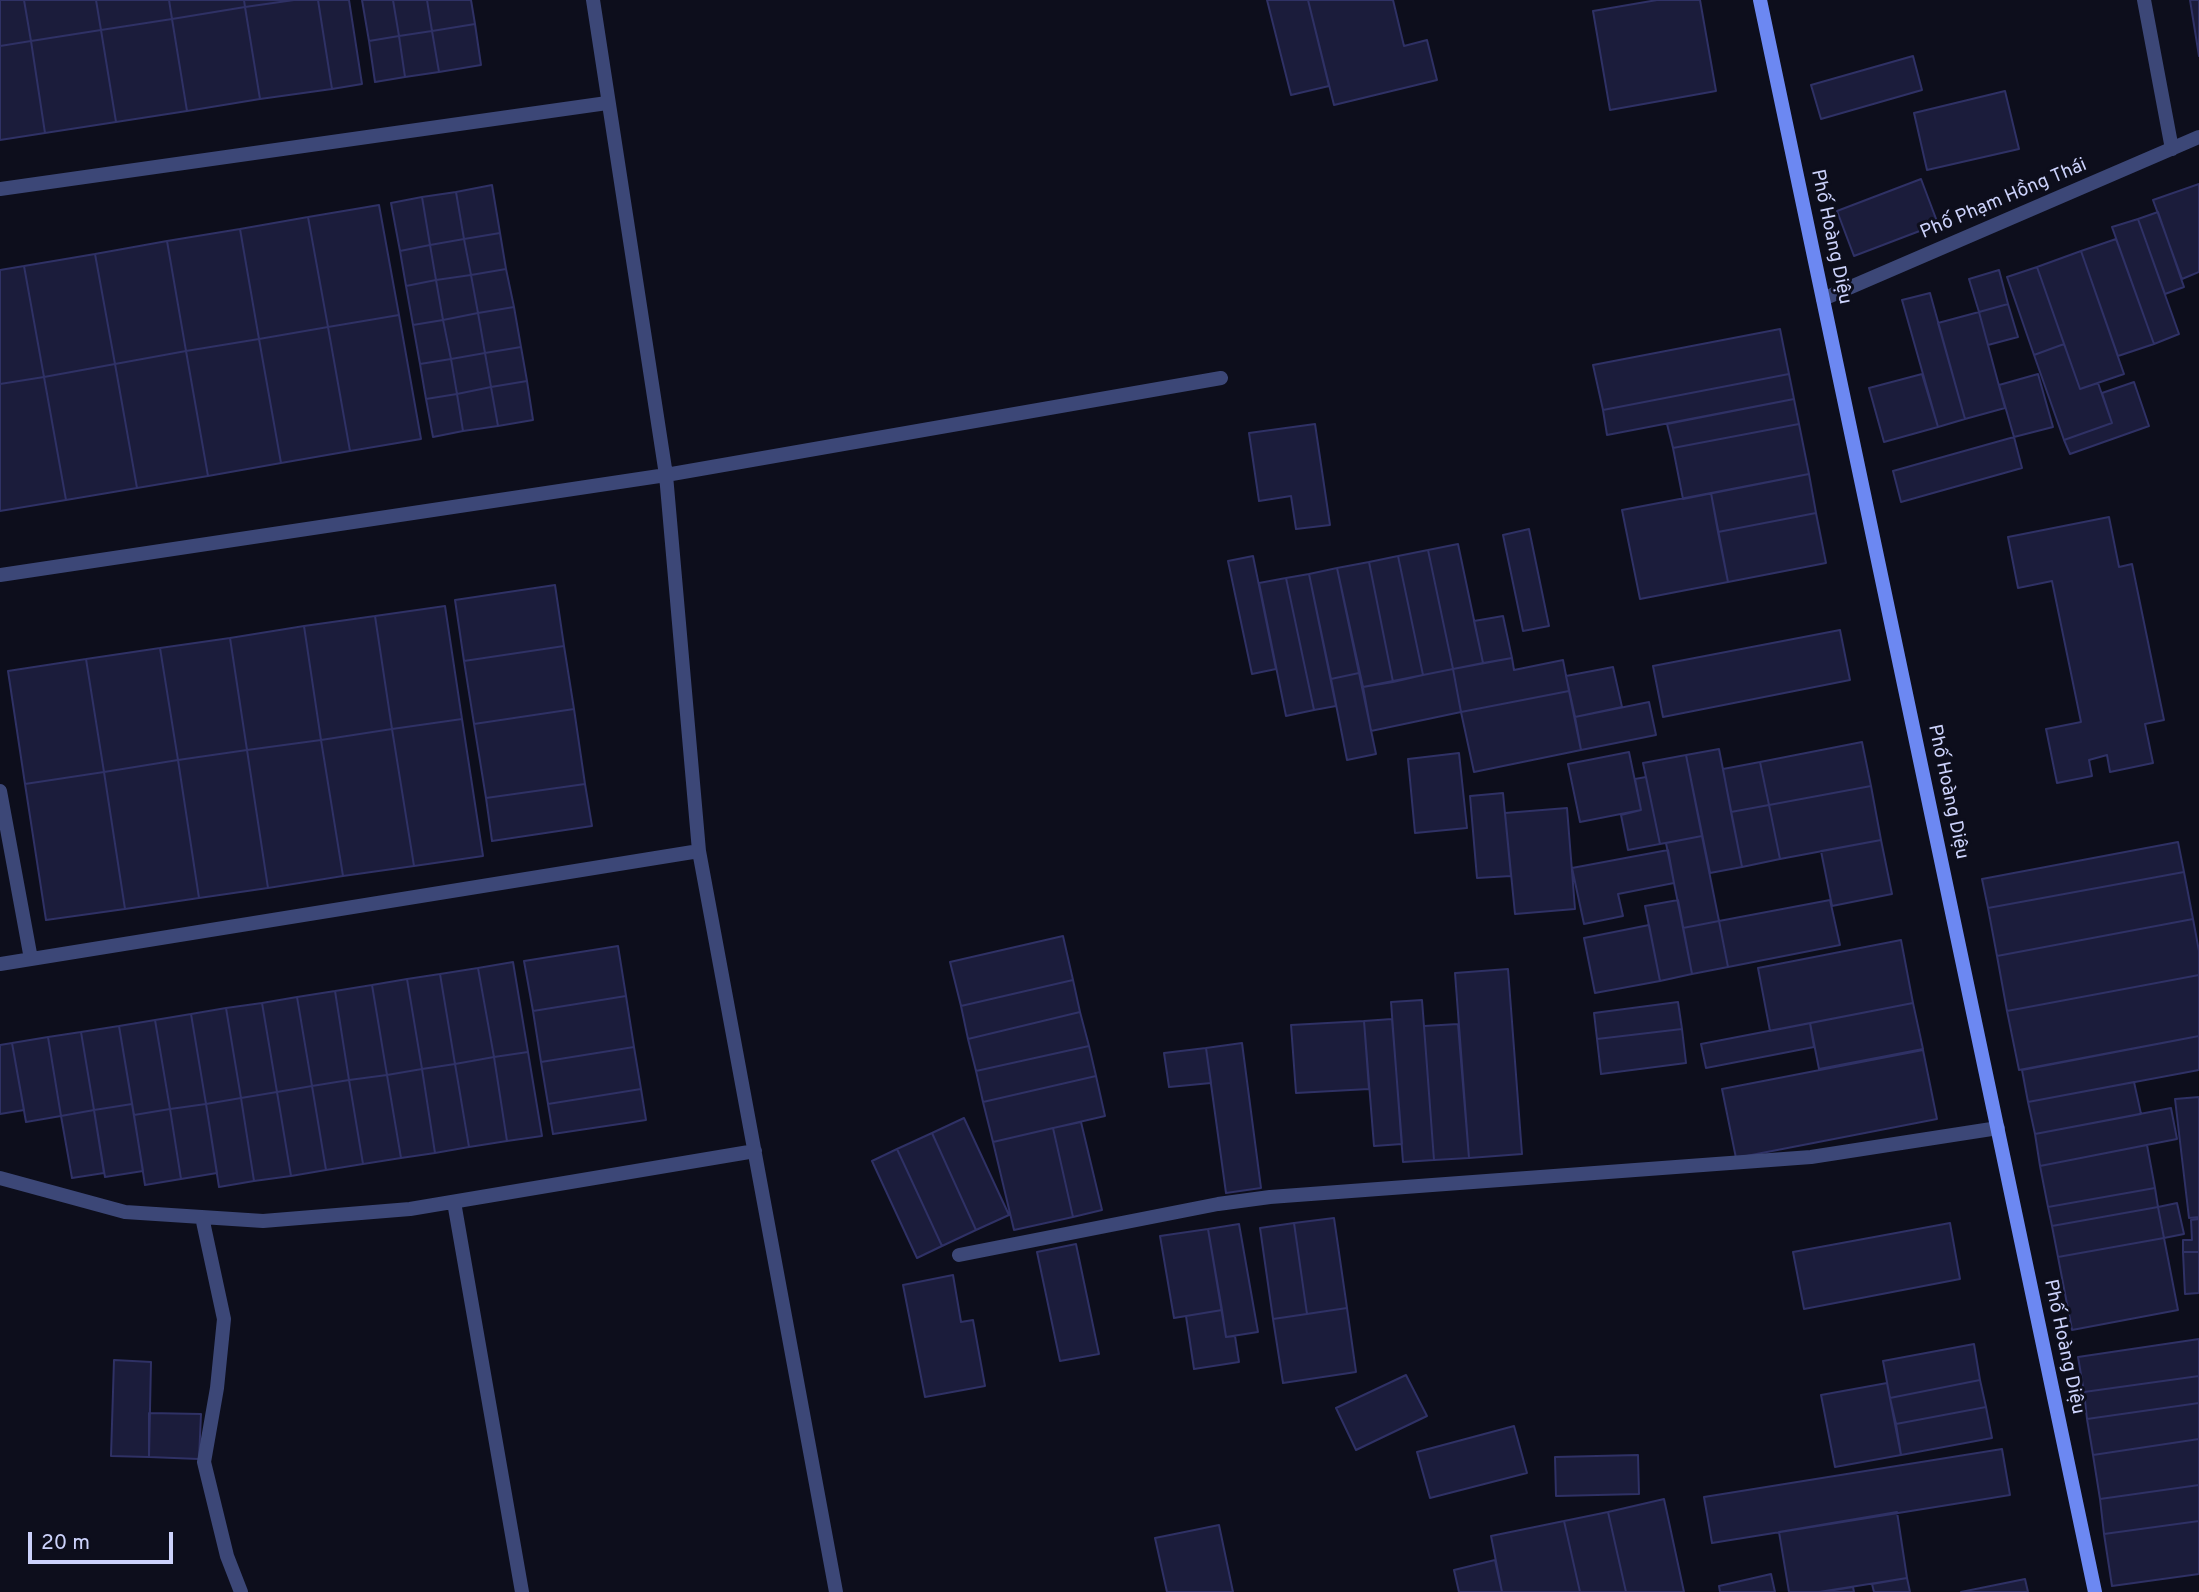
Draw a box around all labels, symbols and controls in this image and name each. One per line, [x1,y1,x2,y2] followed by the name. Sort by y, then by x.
[1917,155,2091,245] street label: Phố Phạm Hồng Thái
[1805,168,1855,306] street label: Phố Hoàng Diệu
[1922,723,1972,861] street label: Phố Hoàng Diệu
[2038,1278,2088,1416] street label: Phố Hoàng Diệu
[32,1518,177,1562] scale bar
[41,1530,90,1557] text: 20 m

